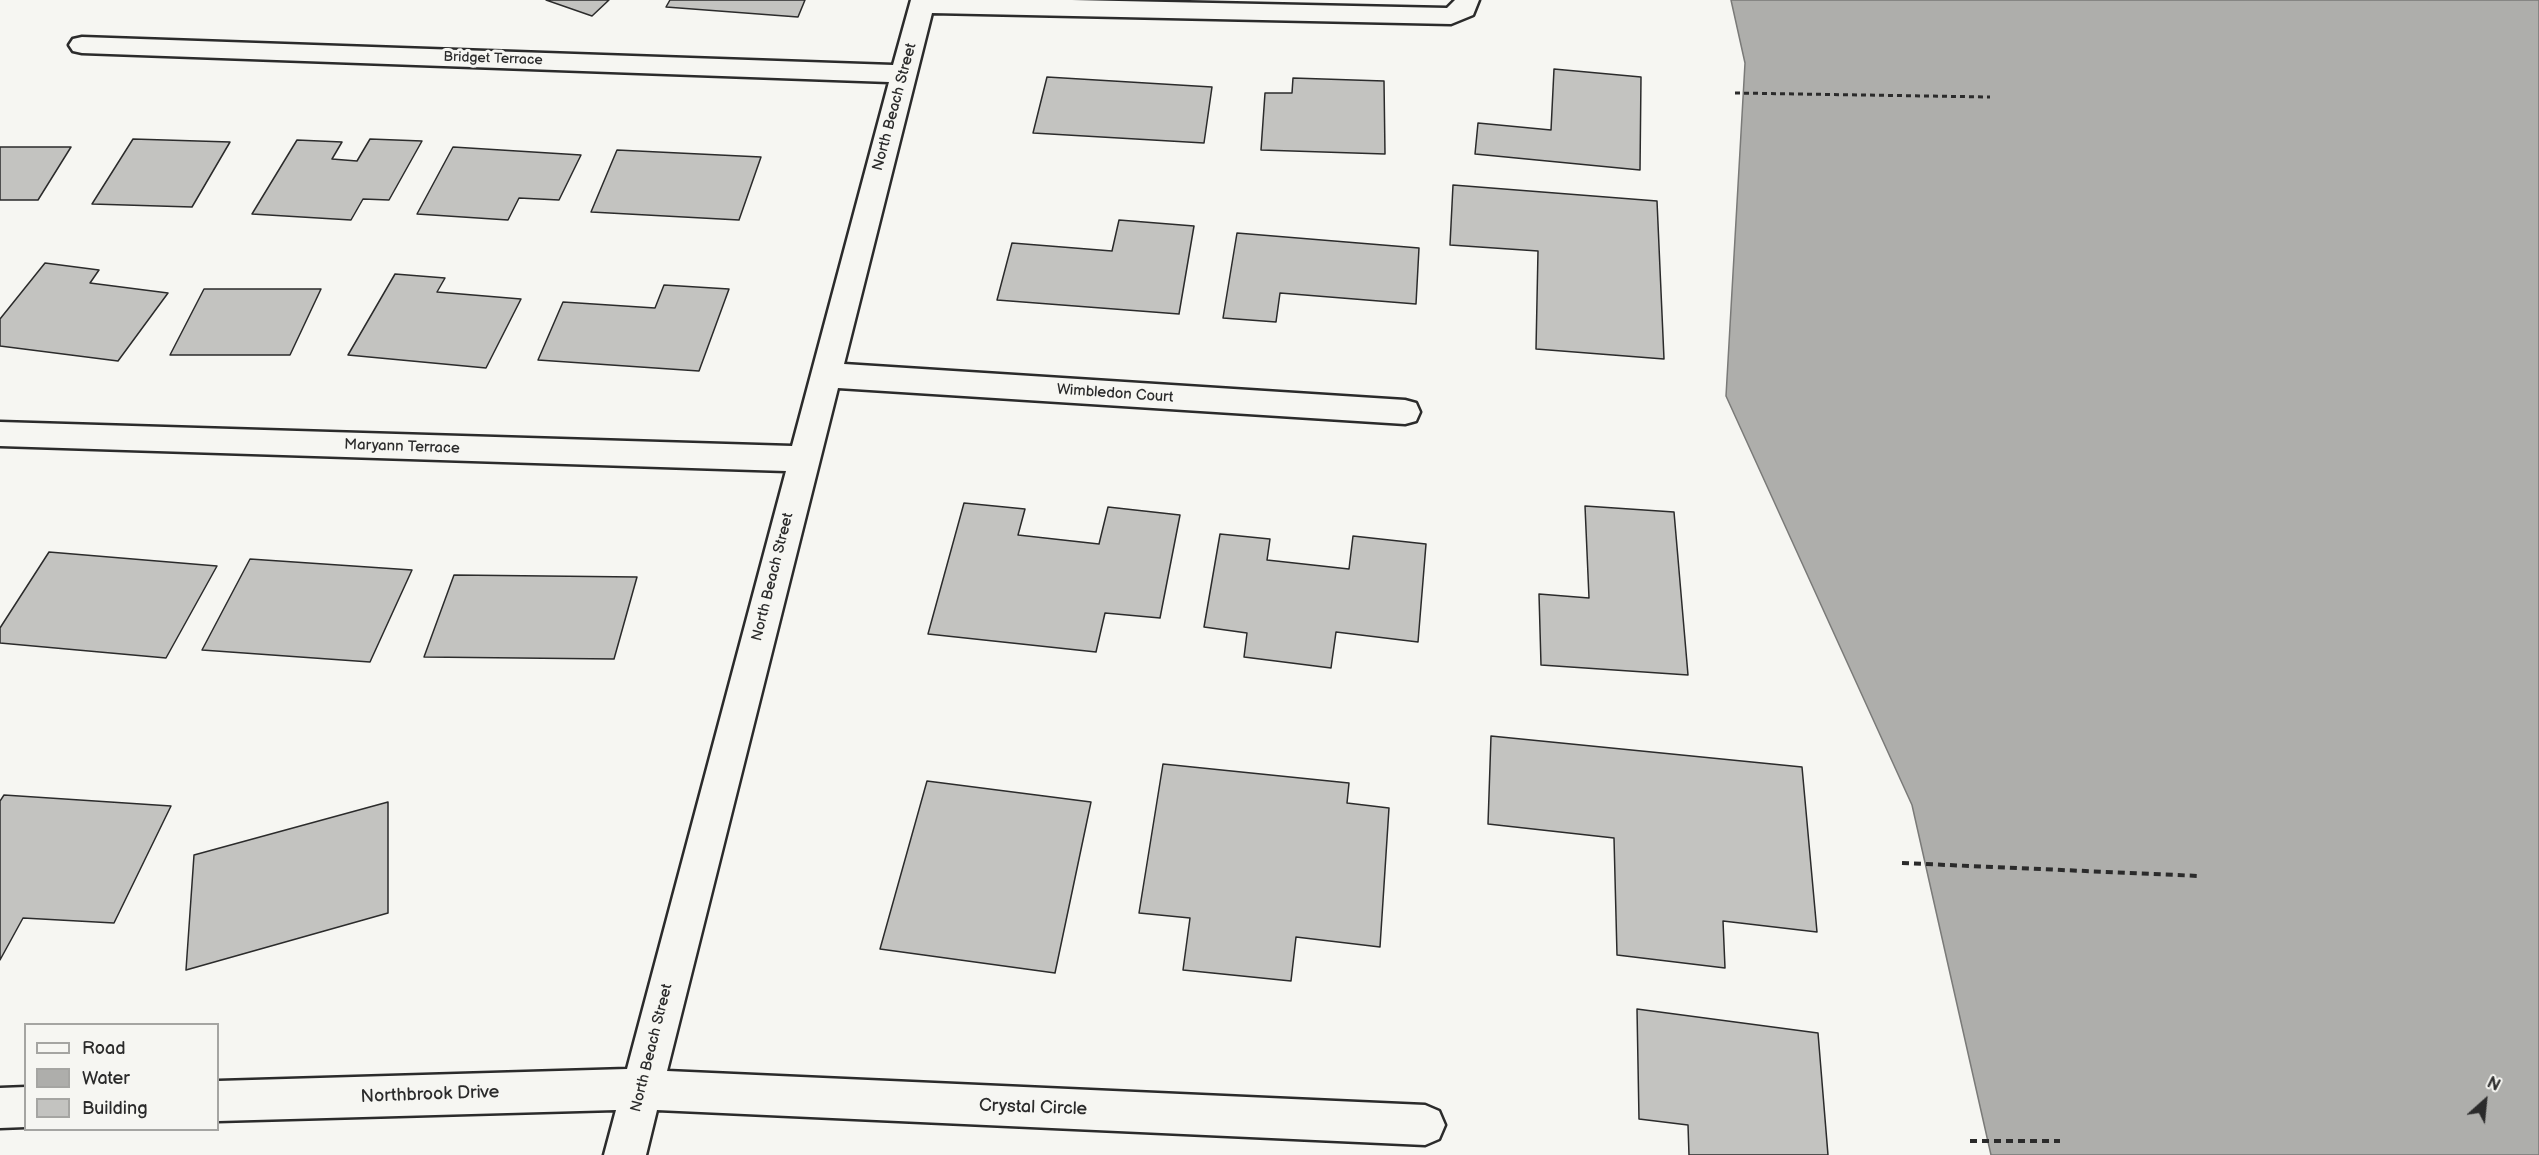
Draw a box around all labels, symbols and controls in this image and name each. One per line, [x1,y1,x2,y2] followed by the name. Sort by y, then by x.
[869,41,921,173] street label: North Beach Street
[443,49,543,69] street label: Bridget Terrace
[1056,381,1174,407] street label: Wimbledon Court
[344,436,460,458] street label: Maryann Terrace
[748,511,798,643] street label: North Beach Street
[627,982,677,1114] street label: North Beach Street
[24,1023,219,1131] legend
[82,1038,126,1059] text: Road
[82,1068,130,1089] text: Water
[2455,1071,2515,1131] north arrow
[2484,1073,2503,1096] text: N
[360,1082,500,1108] street label: Northbrook Drive
[978,1095,1088,1121] street label: Crystal Circle
[82,1098,148,1119] text: Building

